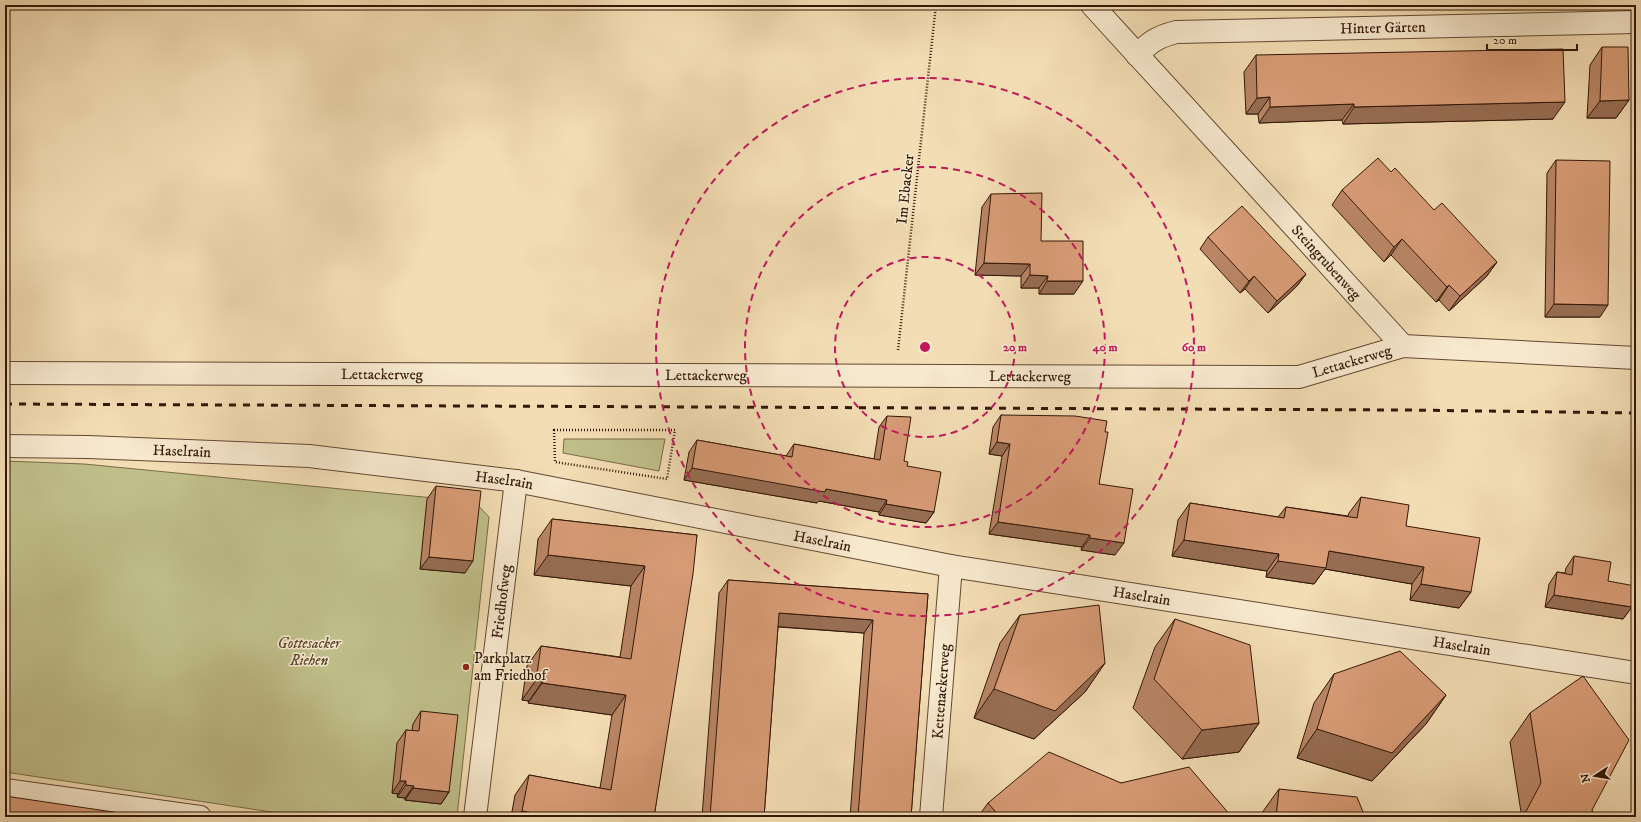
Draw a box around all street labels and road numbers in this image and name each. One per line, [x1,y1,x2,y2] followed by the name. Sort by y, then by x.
[1340,18,1426,38] street label: Hinter Gärten
[892,153,919,225] street label: Im Ebacker
[1287,221,1366,304] street label: Steingrubenweg
[1310,341,1394,383] street label: Lettackerweg
[341,365,424,384] street label: Lettackerweg
[665,366,748,385] street label: Lettackerweg
[989,367,1072,386] street label: Lettackerweg
[152,441,212,462] street label: Haselrain
[474,467,535,494] street label: Haselrain
[792,526,853,556] street label: Haselrain
[488,563,516,640] street label: Friedhofweg
[1111,582,1172,610] street label: Haselrain
[1431,632,1492,660] street label: Haselrain
[928,642,955,740] street label: Kettenackerweg

